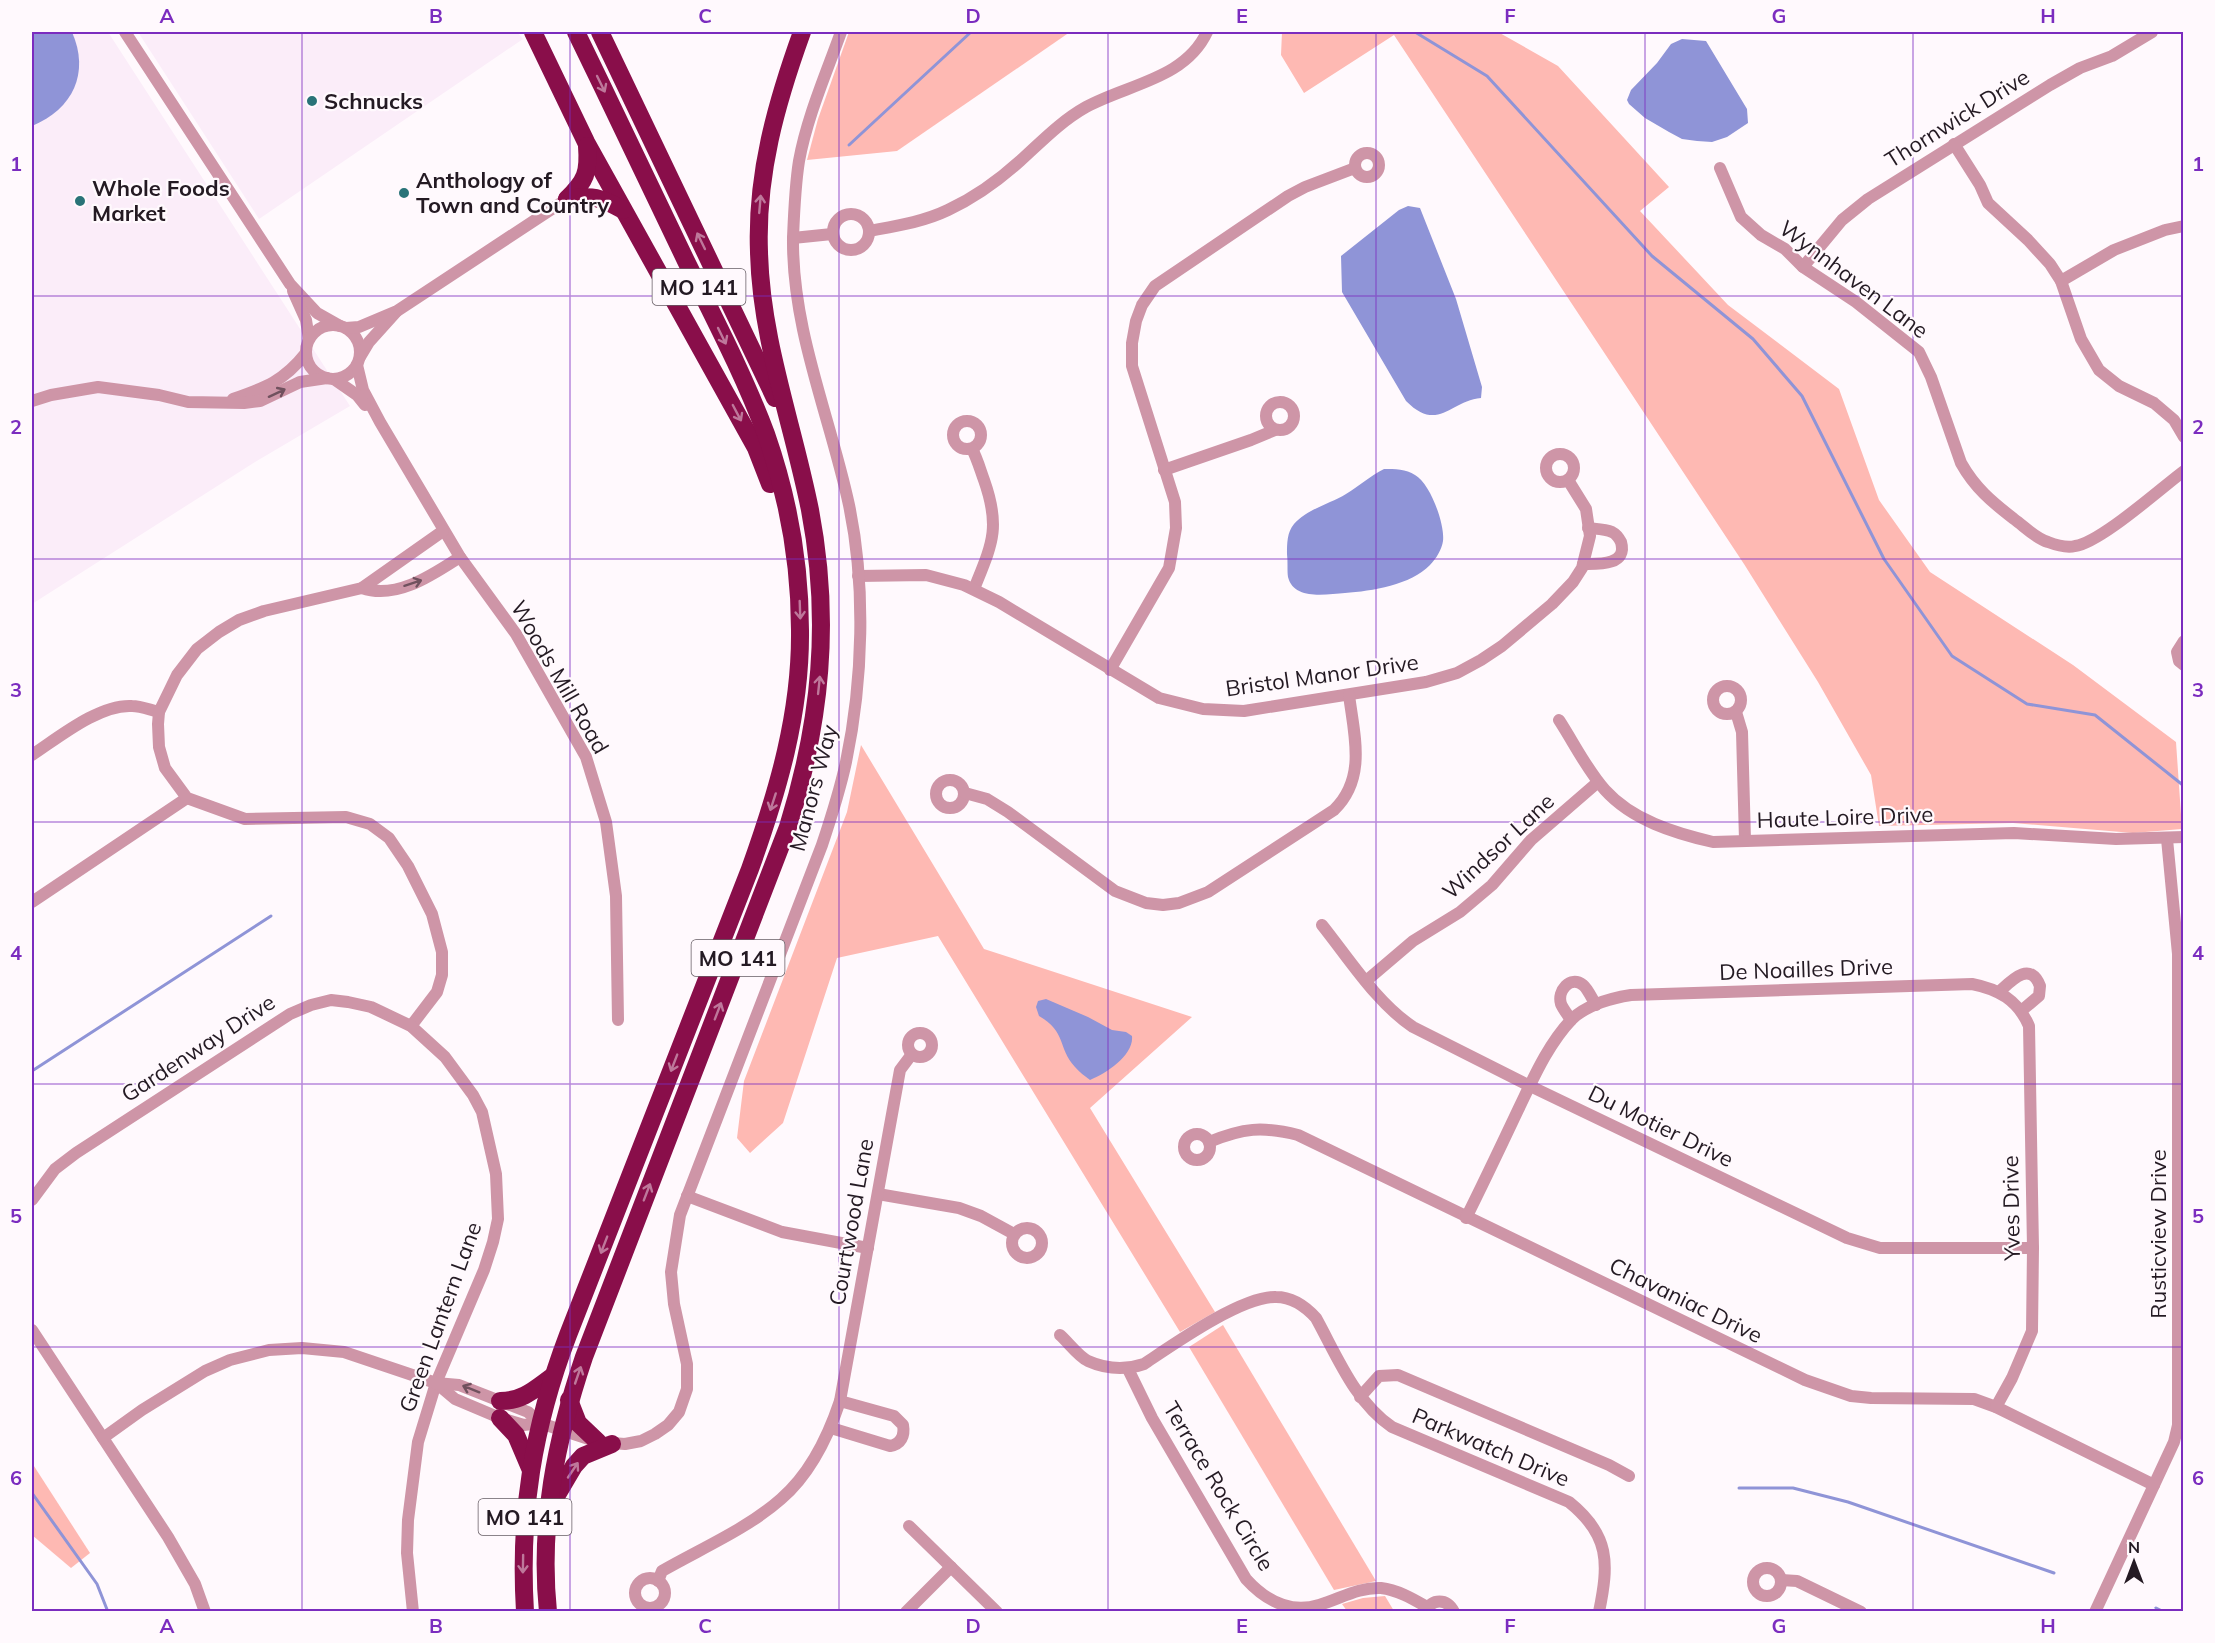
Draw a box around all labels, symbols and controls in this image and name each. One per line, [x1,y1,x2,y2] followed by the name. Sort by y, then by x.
[160,3,175,28] text: A
[429,3,443,28] text: B
[698,3,712,28] text: C
[965,3,981,28] text: D
[1236,3,1248,28] text: E
[1504,3,1516,28] text: F
[1772,3,1786,28] text: G
[2040,3,2056,28] text: H
[1880,62,2034,174] street label: Thornwick Drive
[596,75,607,93] one-way arrow
[324,87,423,115] place label: Schnucks
[305,94,319,108] marker: Schnucks
[10,151,22,176] text: 1
[2192,151,2204,176] text: 1
[416,166,609,219] place label: Anthology of Town and Country
[92,174,230,227] place label: Whole Foods Market
[397,186,411,200] marker: Anthology of Town and Country
[73,194,87,208] marker: Whole Foods Market
[755,194,766,214] one-way arrow
[1774,214,1934,344] street label: Wynnhaven Lane
[694,233,706,251] one-way arrow
[652,269,746,305] road number: MO 141
[717,326,729,344] one-way arrow
[268,387,286,399] one-way arrow
[732,404,743,422] one-way arrow
[10,414,22,439] text: 2
[2192,414,2204,439] text: 2
[404,577,422,588] one-way arrow
[505,595,615,759] street label: Woods Mill Road
[794,599,805,619] one-way arrow
[1224,648,1420,702] street label: Bristol Manor Drive
[814,676,825,696] one-way arrow
[10,677,22,702] text: 3
[2192,677,2204,702] text: 3
[783,721,843,854] street label: Manors Way
[1436,787,1560,905] street label: Windsor Lane
[767,792,778,811] one-way arrow
[1756,800,1934,834] street label: Haute Loire Drive
[10,940,22,965] text: 4
[692,940,784,976] road number: MO 141
[2192,940,2204,965] text: 4
[1719,952,1893,986] street label: De Noailles Drive
[116,988,280,1108] street label: Gardenway Drive
[713,1002,724,1020] one-way arrow
[668,1053,679,1072] one-way arrow
[1584,1079,1738,1173] street label: Du Motier Drive
[823,1136,879,1308] street label: Courtwood Lane
[2144,1149,2172,1319] street label: Rusticview Drive
[1996,1155,2026,1262] street label: Yves Drive
[642,1184,653,1202] one-way arrow
[10,1203,22,1228] text: 5
[2192,1203,2204,1228] text: 5
[393,1218,487,1416] street label: Green Lantern Lane
[597,1235,608,1253] one-way arrow
[1605,1251,1767,1349] street label: Chavaniac Drive
[573,1366,584,1385] one-way arrow
[462,1383,480,1394] one-way arrow
[1157,1396,1281,1576] street label: Terrace Rock Circle
[1408,1401,1574,1493] street label: Parkwatch Drive
[567,1462,579,1479] one-way arrow
[10,1465,22,1490] text: 6
[2192,1465,2204,1490] text: 6
[478,1499,572,1535] road number: MO 141
[2104,1532,2164,1592] north arrow
[2128,1537,2140,1557] text: N
[517,1554,529,1574] one-way arrow
[160,1613,175,1638] text: A
[429,1613,443,1638] text: B
[698,1613,712,1638] text: C
[965,1613,981,1638] text: D
[1236,1613,1248,1638] text: E
[1504,1613,1516,1638] text: F
[1772,1613,1786,1638] text: G
[2040,1613,2056,1638] text: H

